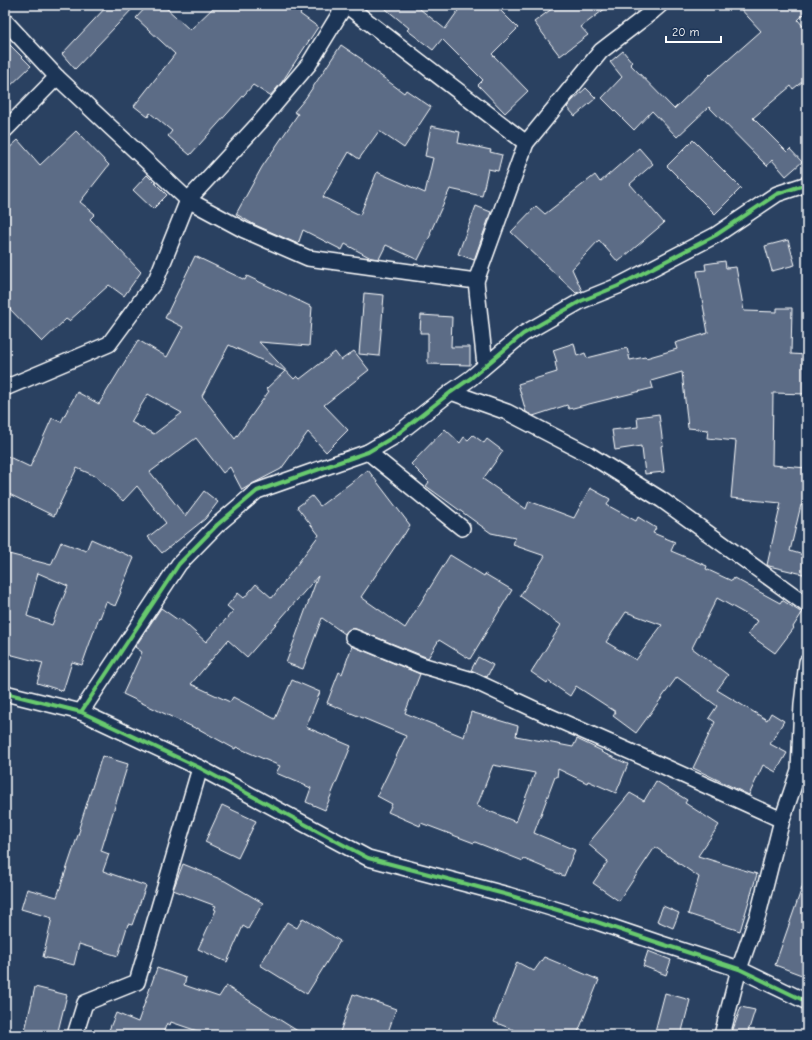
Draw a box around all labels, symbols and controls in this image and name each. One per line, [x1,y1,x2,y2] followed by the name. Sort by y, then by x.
[666,18,721,44] scale bar
[672,25,700,39] text: 20 m

